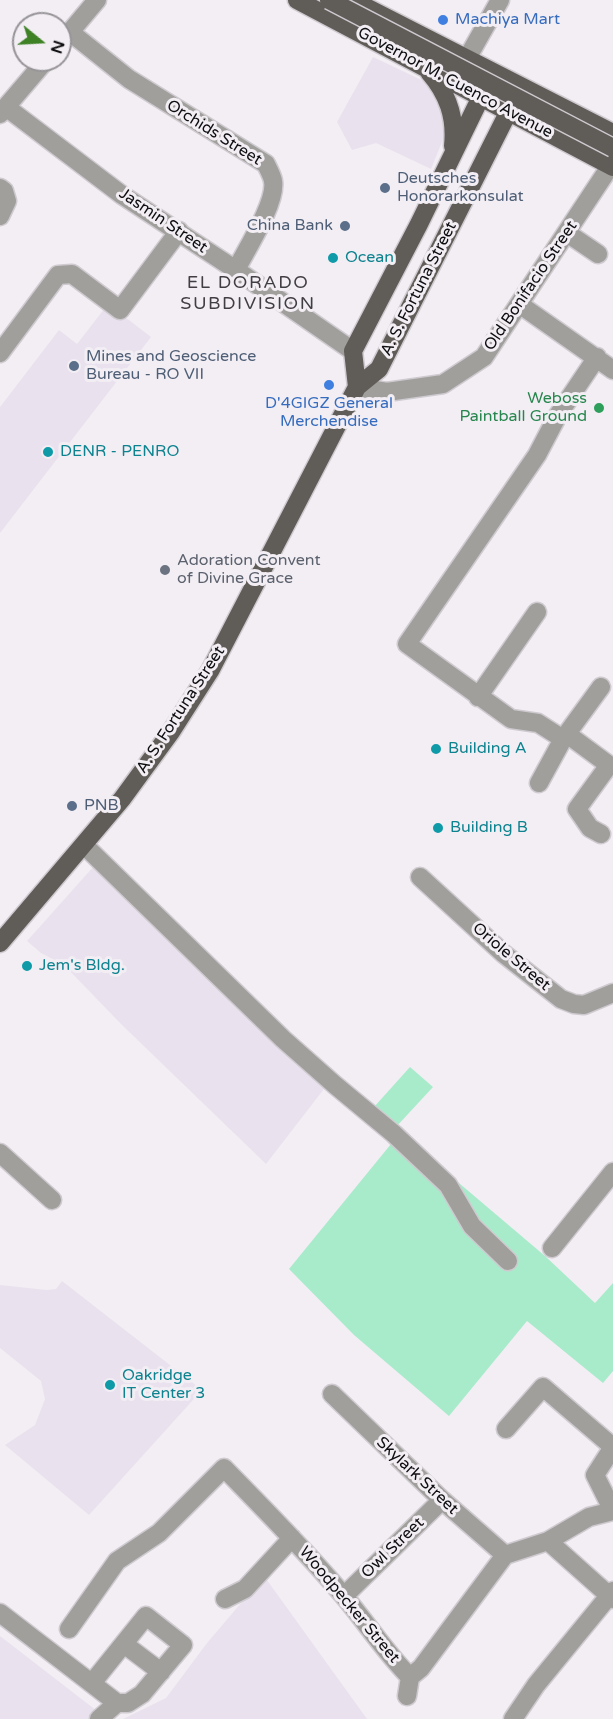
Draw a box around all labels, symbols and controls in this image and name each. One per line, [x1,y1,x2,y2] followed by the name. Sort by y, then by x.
[455,10,560,30] place label: Machiya Mart
[12,12,72,72] north arrow
[436,13,450,27] marker: Machiya Mart
[354,23,556,143] street label: Governor M. Cuenco Avenue
[46,38,69,56] text: N
[163,96,265,170] street label: Orchids Street
[397,169,524,207] place label: Deutsches Honorarkonsulat
[378,181,392,195] marker: Deutsches Honorarkonsulat
[115,184,211,258] street label: Jasmin Street
[247,216,333,236] place label: China Bank
[480,217,582,355] street label: Old Bonifacio Street
[338,219,352,233] marker: China Bank
[377,219,461,359] street label: A. S. Fortuna Street
[345,248,394,268] place label: Ocean
[326,251,340,265] marker: Ocean
[180,272,316,314] district label: EL DORADO SUBDIVISION
[86,347,256,385] place label: Mines and Geoscience Bureau - RO VII
[67,359,81,373] marker: Mines and Geoscience Bureau - RO VII
[322,378,336,392] marker: D'4GIGZ General Merchendise
[459,389,587,427] place label: Weboss Paintball Ground
[265,394,393,432] place label: D'4GIGZ General Merchendise
[592,401,606,415] marker: Weboss Paintball Ground
[60,442,180,462] place label: DENR - PENRO
[41,445,55,459] marker: DENR - PENRO
[177,551,321,589] place label: Adoration Convent of Divine Grace
[158,563,172,577] marker: Adoration Convent of Divine Grace
[133,643,229,777] street label: A. S. Fortuna Street
[448,739,527,759] place label: Building A
[429,742,443,756] marker: Building A
[84,796,119,816] place label: PNB
[65,799,79,813] marker: PNB
[450,818,528,838] place label: Building B
[431,821,445,835] marker: Building B
[468,919,554,995] street label: Oriole Street
[39,956,125,976] place label: Jem's Bldg.
[20,959,34,973] marker: Jem's Bldg.
[122,1366,205,1404] place label: Oakridge IT Center 3
[103,1378,117,1392] marker: Oakridge IT Center 3
[372,1433,462,1519] street label: Skylark Street
[358,1513,428,1583] street label: Owl Street
[295,1543,403,1667] street label: Woodpecker Street

